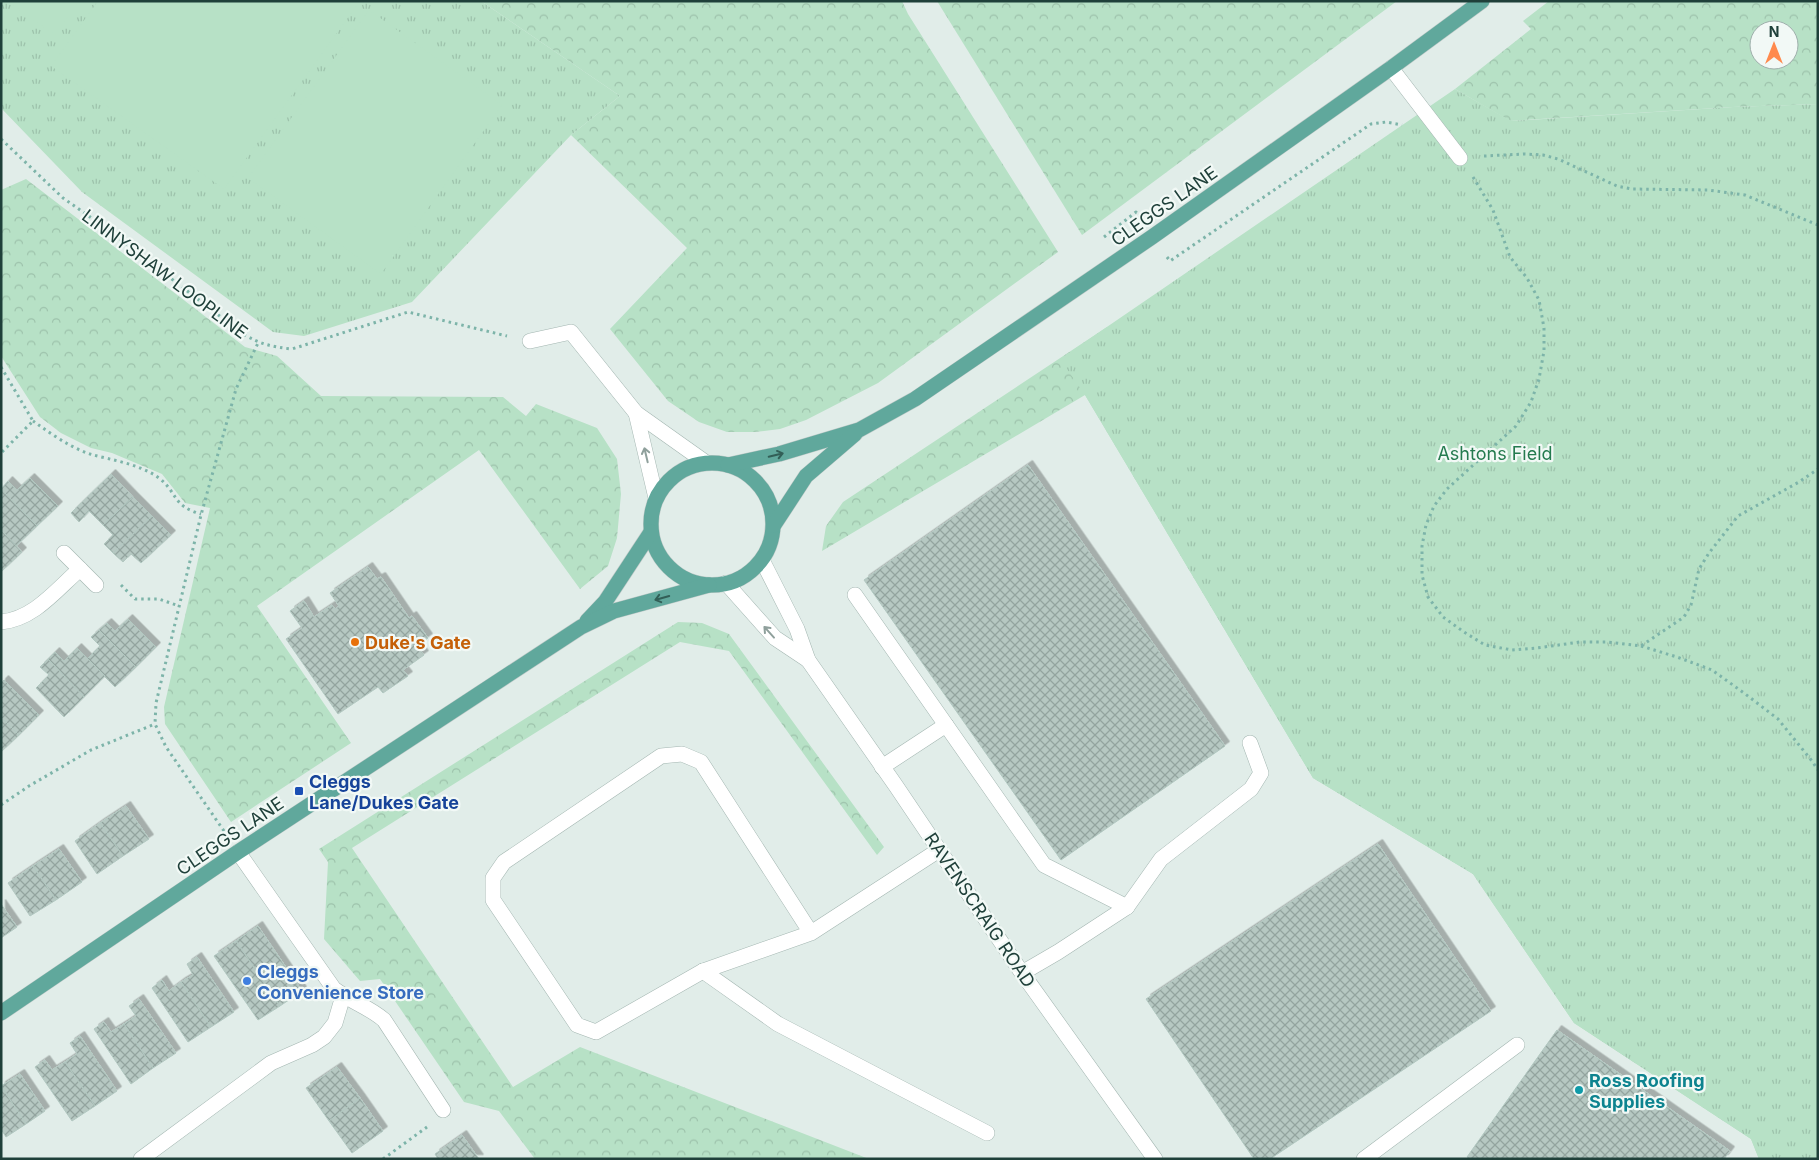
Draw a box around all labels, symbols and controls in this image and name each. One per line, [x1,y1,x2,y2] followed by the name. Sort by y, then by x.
[1749,20,1799,70] north arrow
[1769,23,1779,40] text: N
[1107,162,1221,250] street label: CLEGGS LANE
[78,205,252,343] street label: LINNYSHAW LOOPLINE
[1437,443,1553,464] park label: Ashtons Field
[641,448,650,464] one-way arrow
[767,450,783,459] one-way arrow
[654,594,670,604] one-way arrow
[763,625,775,638] one-way arrow
[365,632,471,653] place label: Duke's Gate
[349,636,361,648] marker: Duke's Gate
[309,771,459,813] place label: Cleggs Lane/Dukes Gate
[293,785,305,797] marker: Cleggs Lane/Dukes Gate
[172,792,288,880] street label: CLEGGS LANE
[920,829,1040,991] street label: RAVENSCRAIG ROAD
[257,961,424,1003] place label: Cleggs Convenience Store
[241,975,253,987] marker: Cleggs Convenience Store
[1589,1070,1705,1112] place label: Ross Roofing Supplies
[1573,1084,1585,1096] marker: Ross Roofing Supplies

